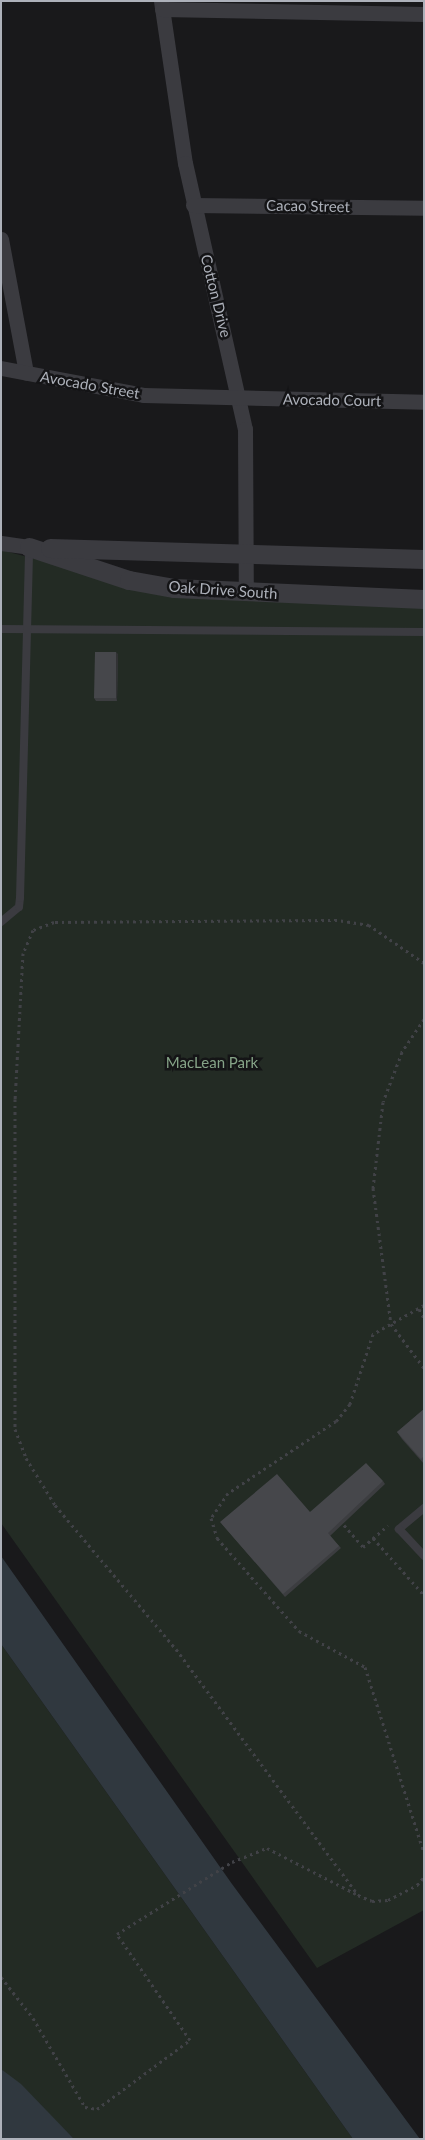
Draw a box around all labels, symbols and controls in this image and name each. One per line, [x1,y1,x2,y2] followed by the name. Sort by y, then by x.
[266,196,350,216] street label: Cacao Street
[197,253,235,339] street label: Cotton Drive
[39,367,141,403] street label: Avocado Street
[283,390,381,410] street label: Avocado Court
[168,577,278,603] street label: Oak Drive South
[166,1054,258,1072] park label: MacLean Park

